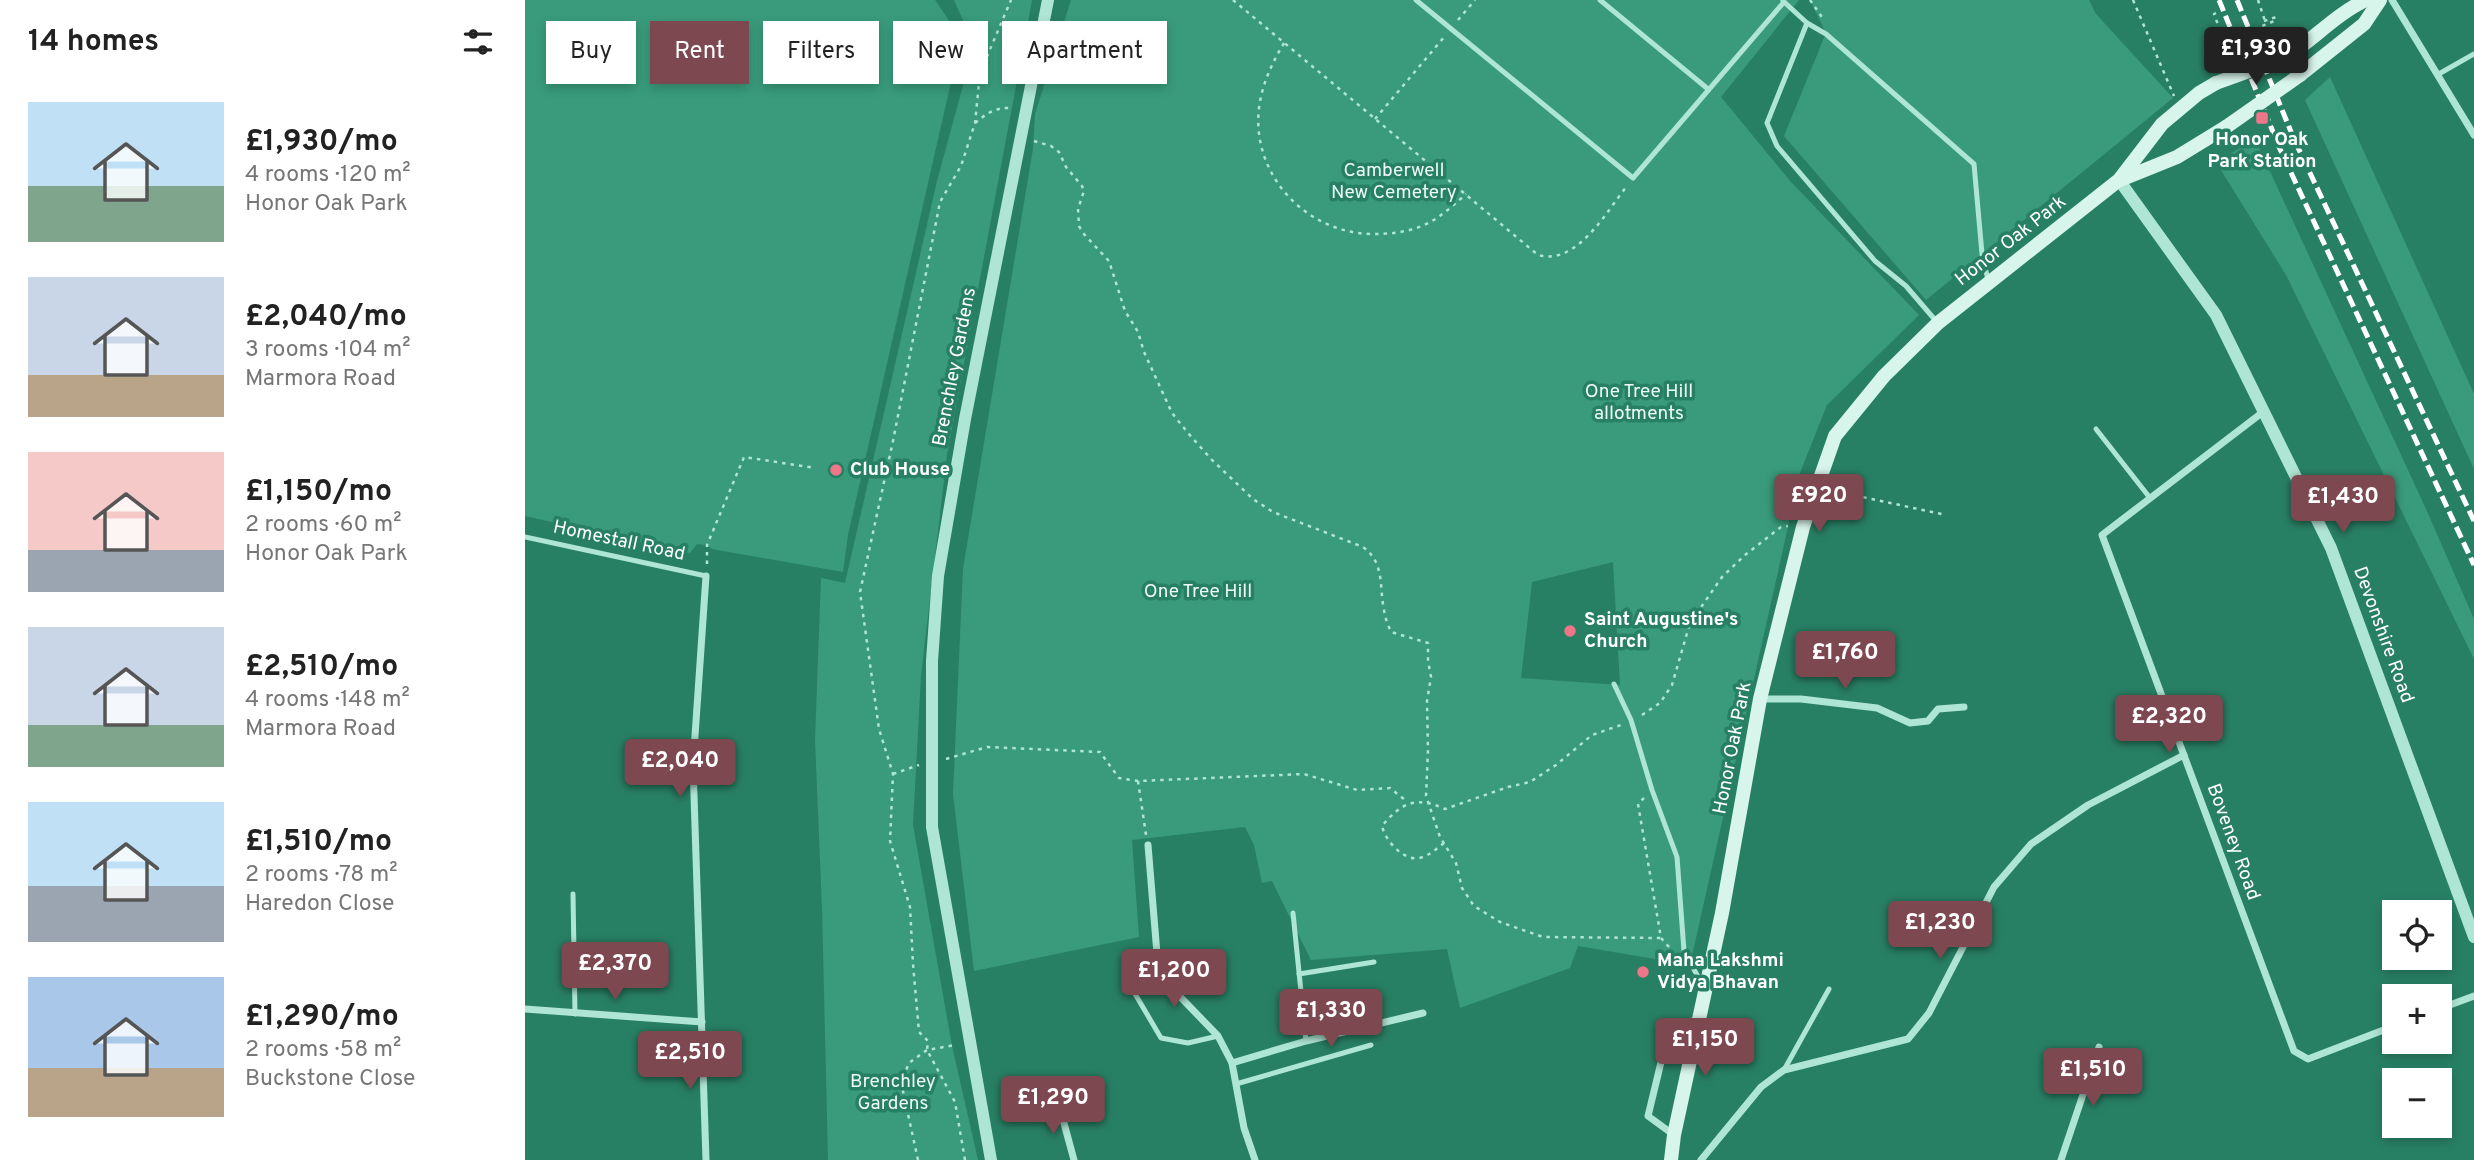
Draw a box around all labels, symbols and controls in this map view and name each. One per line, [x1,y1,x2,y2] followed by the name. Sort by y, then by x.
[546,21,636,84] chip: Buy
[650,21,749,84] chip: Rent
[763,21,879,84] chip: Filters
[893,21,988,84] chip: New
[1002,21,1167,84] chip: Apartment
[459,23,497,61] icon: filters
[28,24,159,61] text: 14 homes
[2199,28,2313,87] pin: £1,930
[2220,35,2292,64] text: £1,930
[2254,110,2270,126] marker: Honor Oak Park Station
[245,124,398,161] text: £1,930/mo
[2208,128,2317,174] place label: Honor Oak Park Station
[84,130,168,214] icon: home
[1331,159,1457,205] park label: Camberwell New Cemetery
[245,161,411,190] text: 4 rooms · 120 m²
[245,190,408,219] text: Honor Oak Park
[1951,190,2071,292] street label: Honor Oak Park
[928,286,982,448] street label: Brenchley Gardens
[245,299,407,336] text: £2,040/mo
[84,305,168,389] icon: home
[245,336,410,365] text: 3 rooms · 104 m²
[245,365,396,394] text: Marmora Road
[1585,380,1693,426] park label: One Tree Hill allotments
[850,458,950,482] place label: Club House
[828,462,844,478] marker: Club House
[245,474,392,511] text: £1,150/mo
[1778,475,1860,534] pin: £920
[2286,476,2400,535] pin: £1,430
[84,480,168,564] icon: home
[1790,482,1848,511] text: £920
[2307,483,2379,512] text: £1,430
[245,511,402,540] text: 2 rooms · 60 m²
[551,515,687,567] street label: Homestall Road
[245,540,408,569] text: Honor Oak Park
[2347,563,2419,707] street label: Devonshire Road
[1144,580,1252,604] park label: One Tree Hill
[1584,608,1738,654] place label: Saint Augustine's Church
[1562,623,1578,639] marker: Saint Augustine's Church
[1788,632,1902,691] pin: £1,760
[1811,639,1879,668] text: £1,760
[245,649,398,686] text: £2,510/mo
[84,655,168,739] icon: home
[1708,680,1758,816] street label: Honor Oak Park
[245,686,410,715] text: 4 rooms · 148 m²
[2112,696,2226,755] pin: £2,320
[2131,703,2207,732] text: £2,320
[245,715,396,744] text: Marmora Road
[623,740,737,799] pin: £2,040
[641,747,719,776] text: £2,040
[2201,780,2265,904] street label: Boveney Road
[245,824,392,861] text: £1,510/mo
[84,830,168,914] icon: home
[245,861,398,890] text: 2 rooms · 78 m²
[245,890,394,919] text: Haredon Close
[2382,900,2452,1138] map controls
[2382,900,2452,970] button: locate
[1883,902,1997,961] pin: £1,230
[1904,909,1976,938] text: £1,230
[558,942,672,1002] pin: £2,370
[1657,949,1784,995] place label: Maha Lakshmi Vidya Bhavan
[578,950,652,979] text: £2,370
[1117,950,1231,1009] pin: £1,200
[1137,957,1211,986] text: £1,200
[1635,964,1651,980] marker: Maha Lakshmi Vidya Bhavan
[2382,984,2452,1054] button: +
[1274,990,1388,1049] pin: £1,330
[1295,997,1367,1026] text: £1,330
[245,999,399,1036] text: £1,290/mo
[84,1005,168,1089] icon: home
[1648,1018,1762,1078] pin: £1,150
[1671,1026,1739,1055] text: £1,150
[633,1032,747,1091] pin: £2,510
[245,1036,401,1065] text: 2 rooms · 58 m²
[654,1039,726,1068] text: £2,510
[2036,1048,2150,1108] pin: £1,510
[2059,1056,2127,1085] text: £1,510
[245,1065,415,1094] text: Buckstone Close
[2382,1068,2452,1138] button: −
[850,1070,936,1116] park label: Brenchley Gardens
[996,1076,1110,1136] pin: £1,290
[1017,1084,1089,1113] text: £1,290

